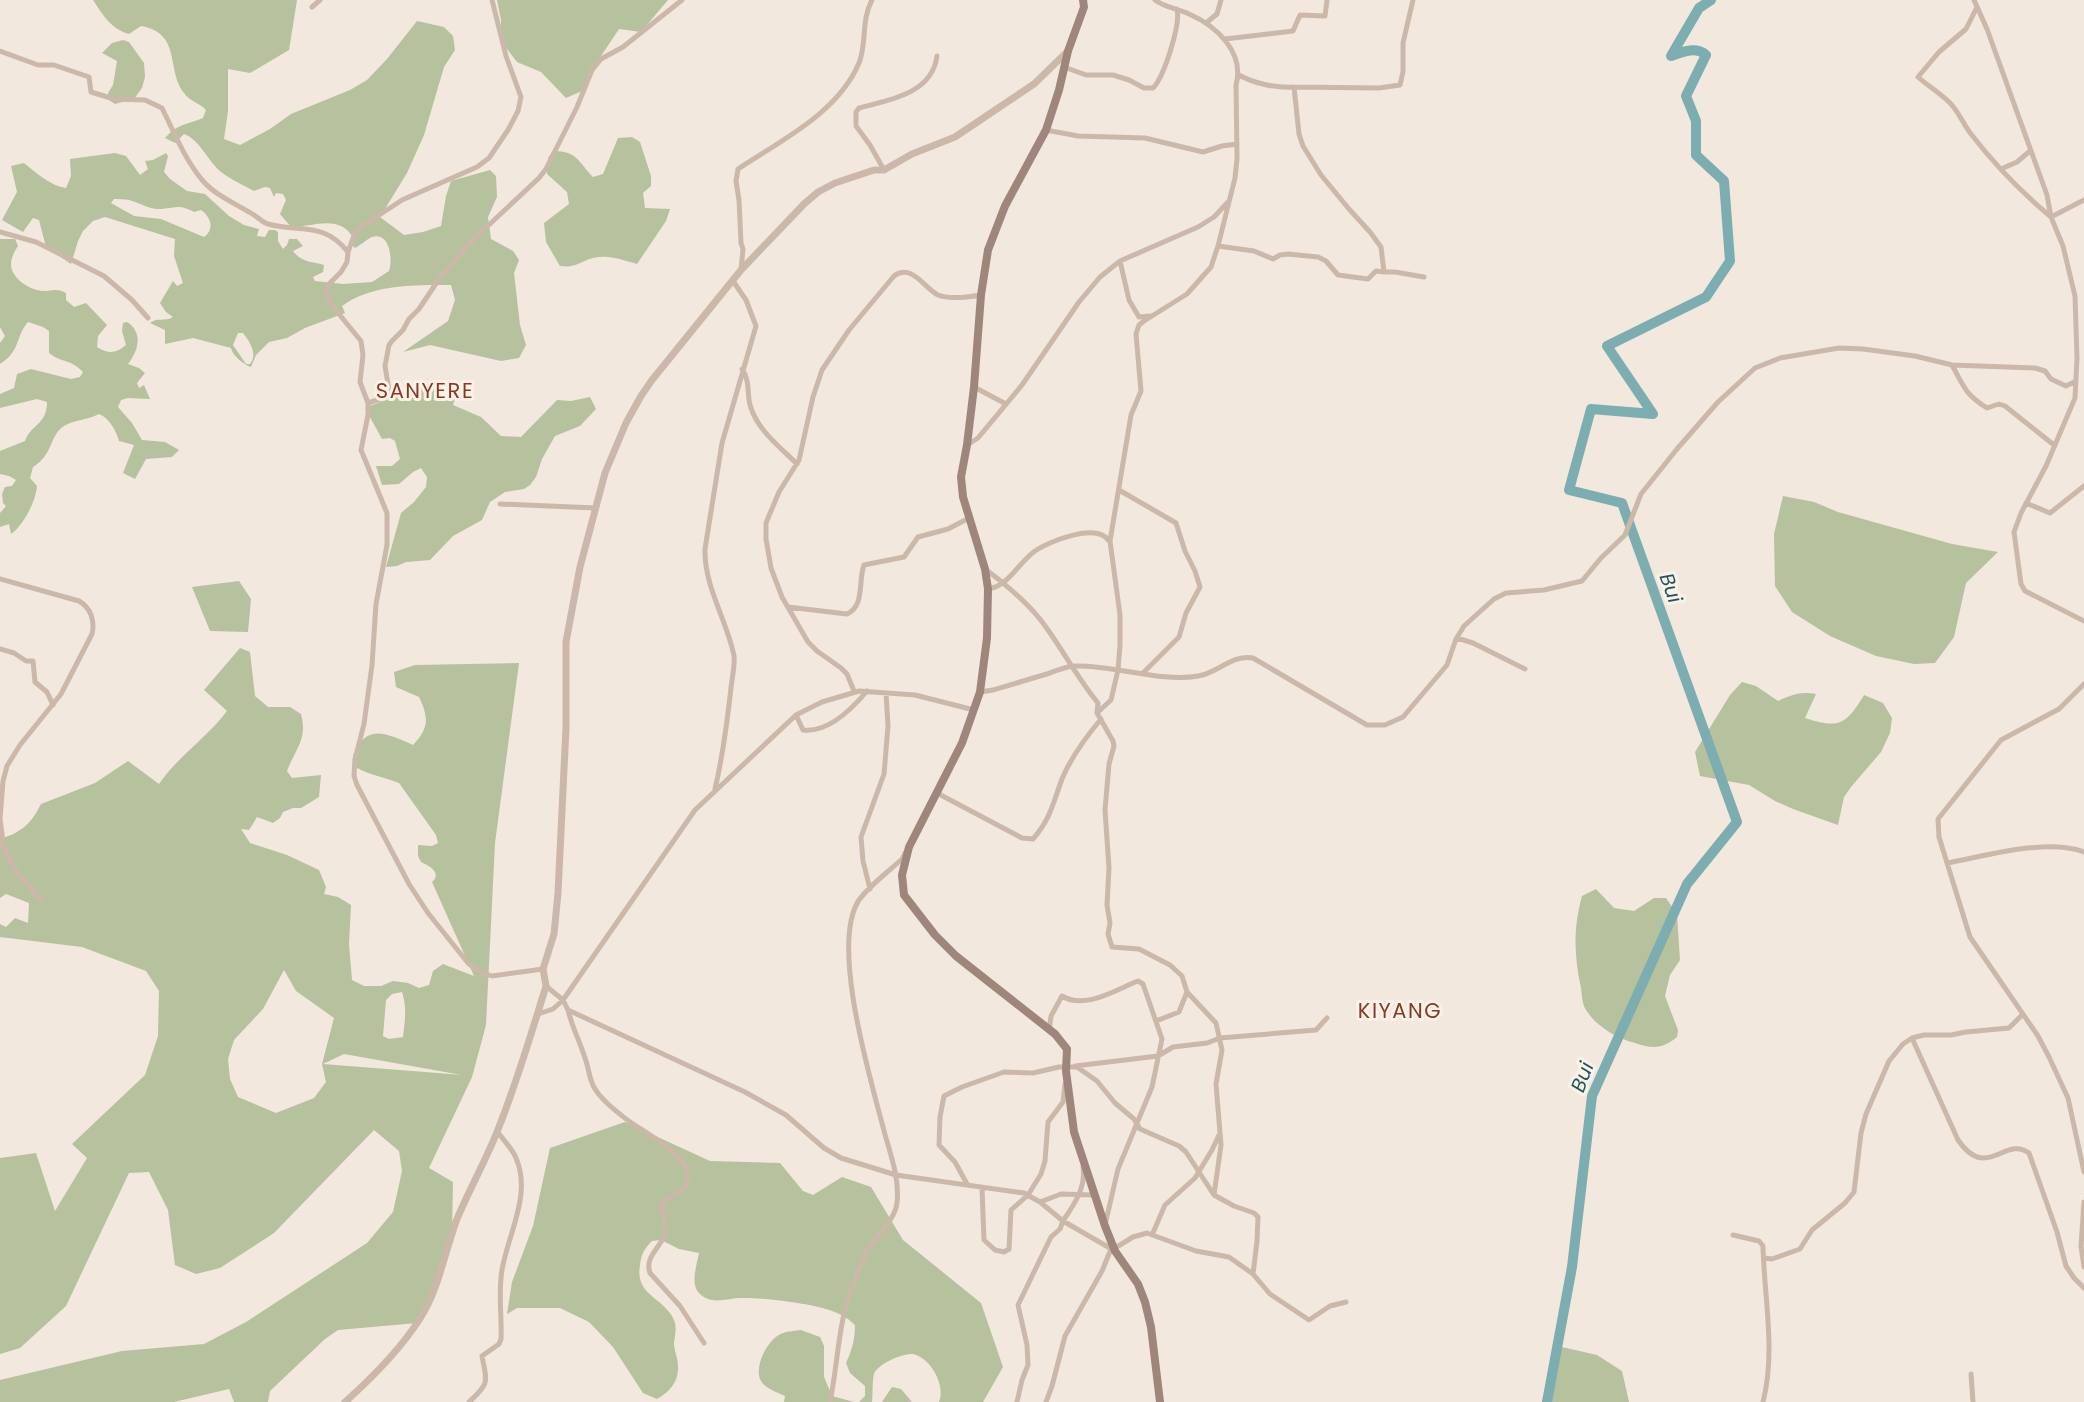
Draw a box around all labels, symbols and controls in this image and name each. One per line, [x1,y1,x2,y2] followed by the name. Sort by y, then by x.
[376,376,474,405] district label: SANYERE
[1653,569,1690,608] water label: Bui
[1358,996,1442,1025] district label: KIYANG
[1564,1057,1601,1096] water label: Bui

